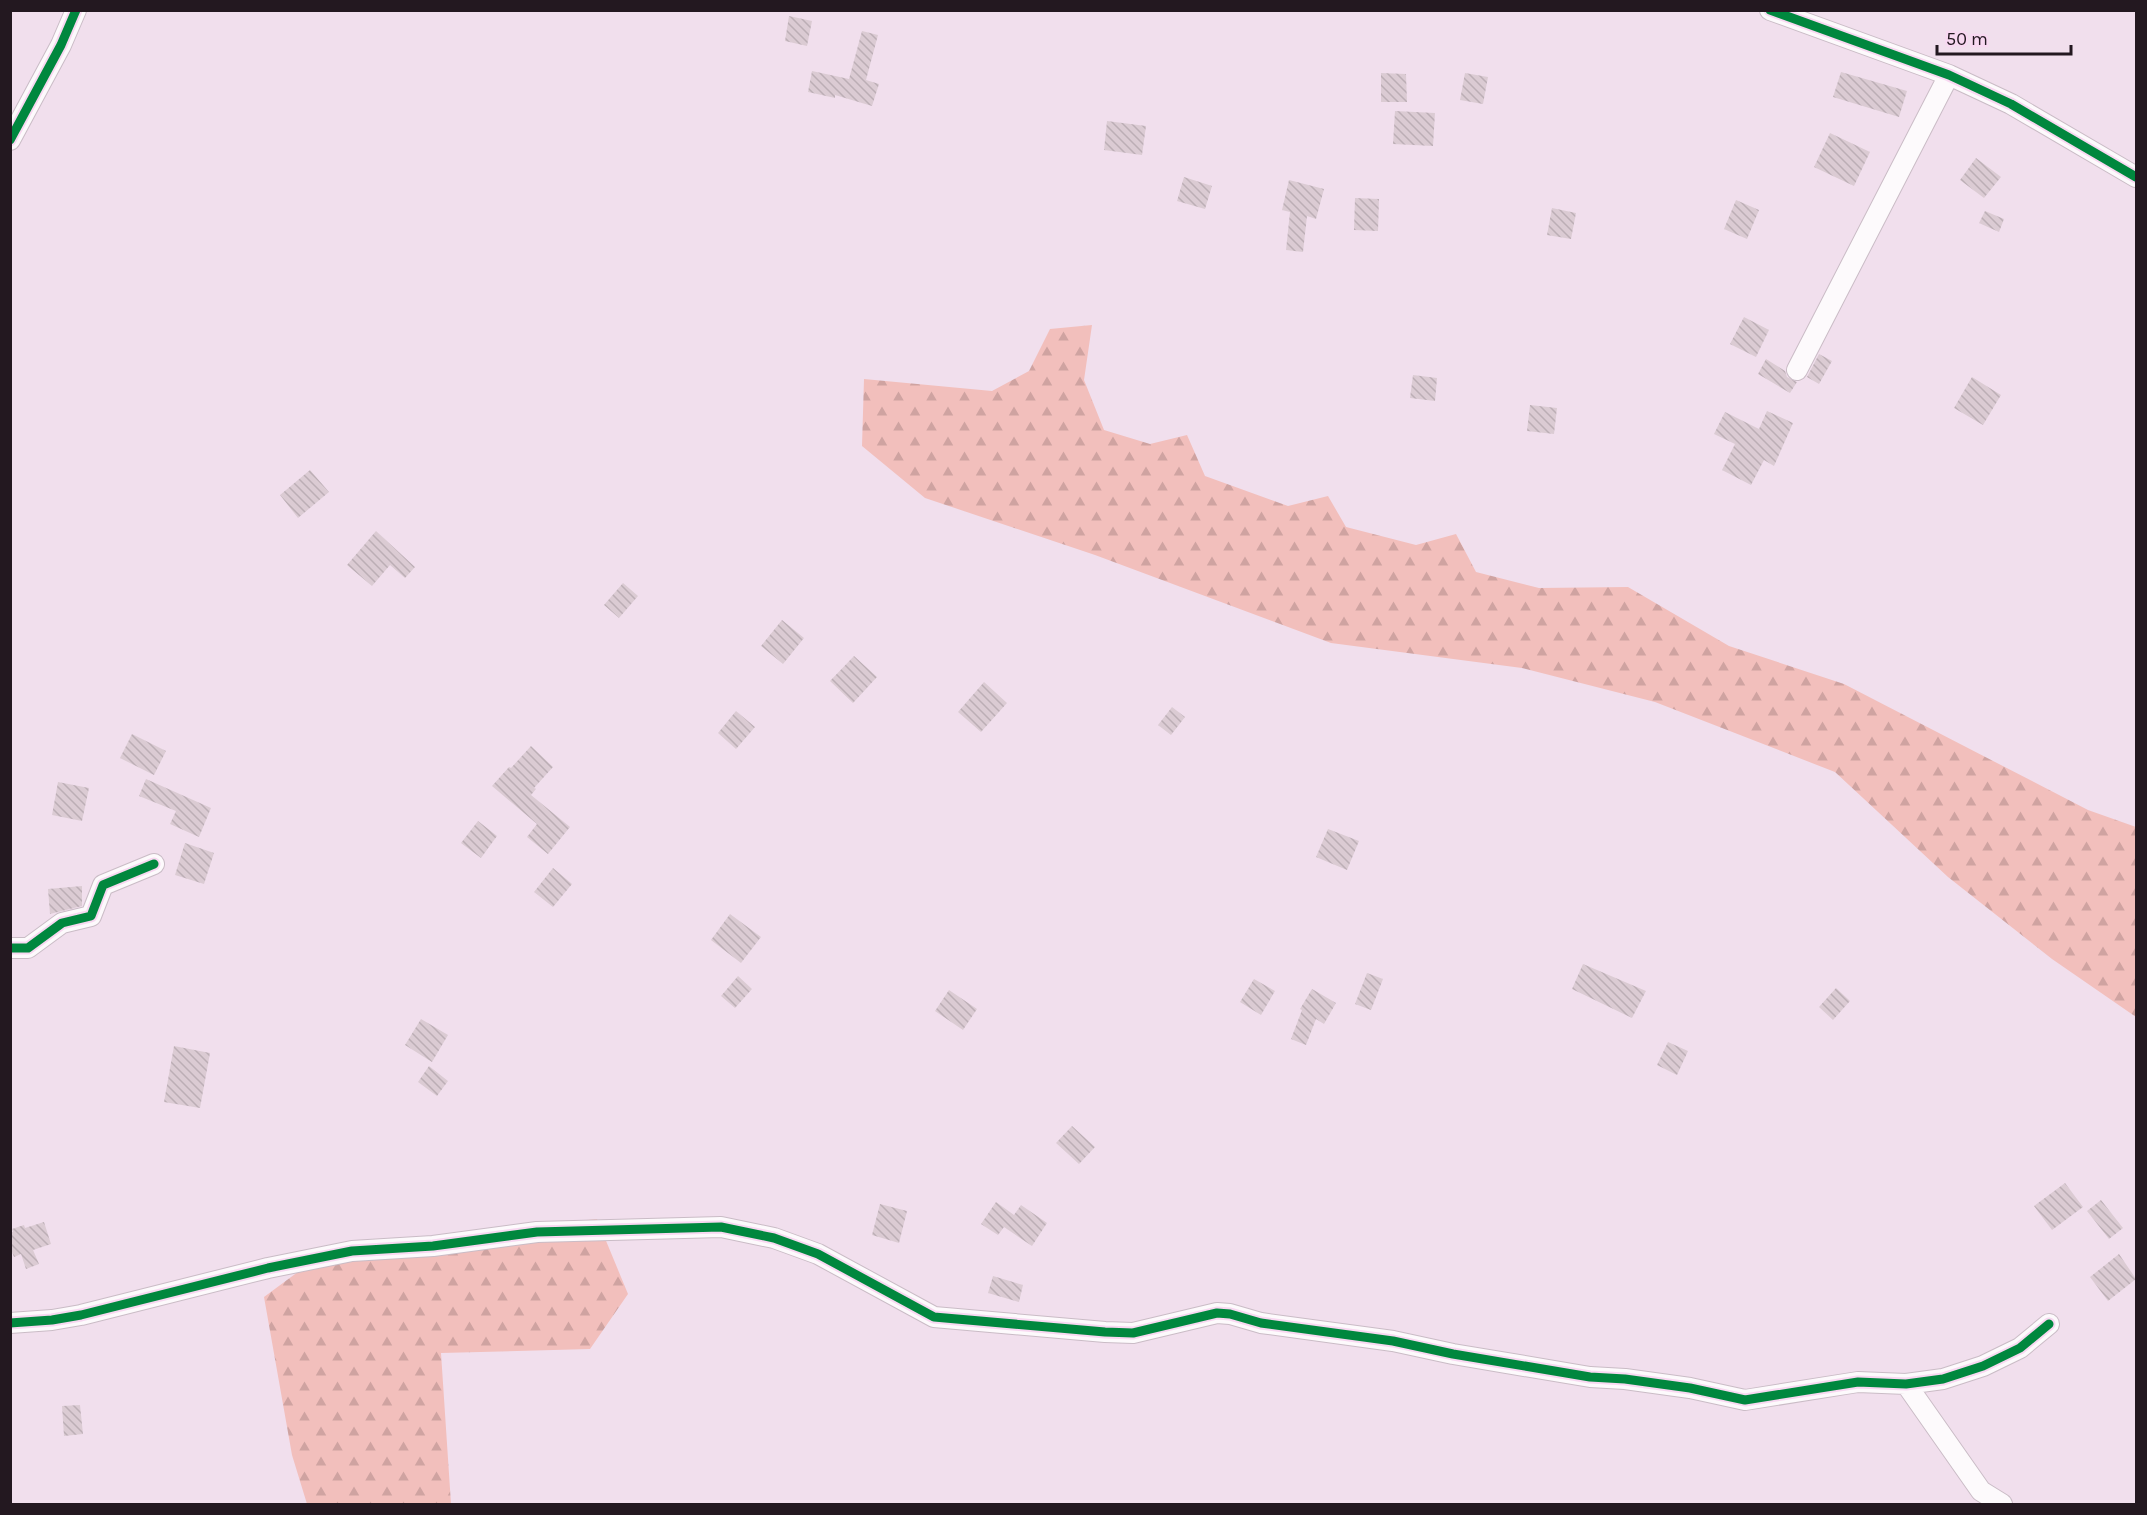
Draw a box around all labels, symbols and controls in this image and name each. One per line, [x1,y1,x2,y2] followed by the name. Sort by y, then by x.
[1937,18,2070,56] scale bar
[1946,28,1988,50] text: 50 m

